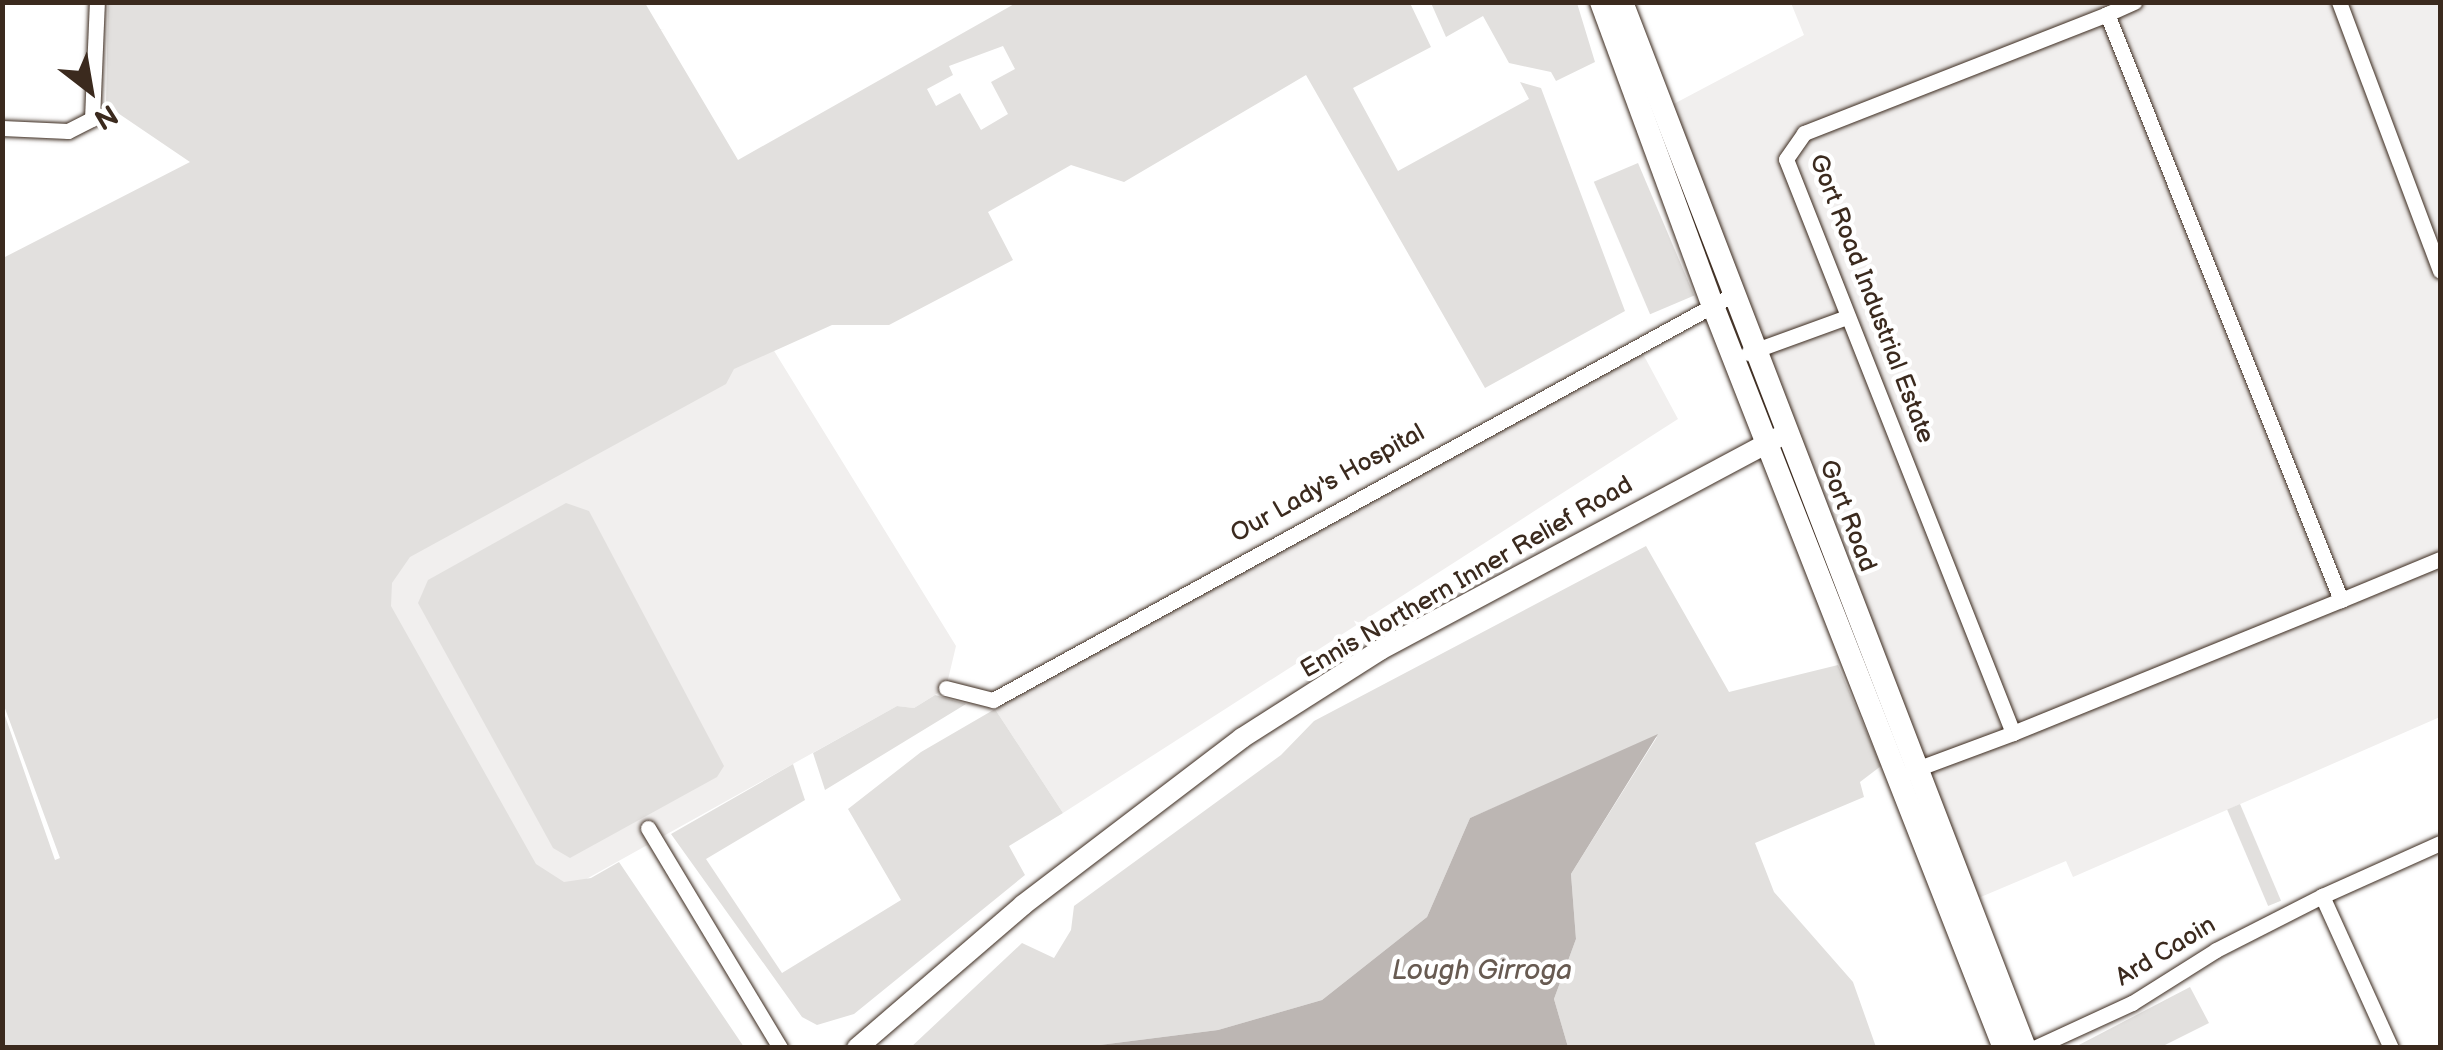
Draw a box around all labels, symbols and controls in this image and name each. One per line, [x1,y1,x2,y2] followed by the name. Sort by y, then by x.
[40,40,140,140] north arrow
[88,97,123,136] text: N
[1802,150,1940,448] street label: Gort Road Industrial Estate
[1226,418,1430,550] street label: Our Lady's Hospital
[1812,456,1882,576] street label: Gort Road
[1296,470,1638,686] street label: Ennis Northern Inner Relief Road
[2111,911,2221,993] street label: Ard Caoin
[1392,954,1572,988] water label: Lough Girroga

